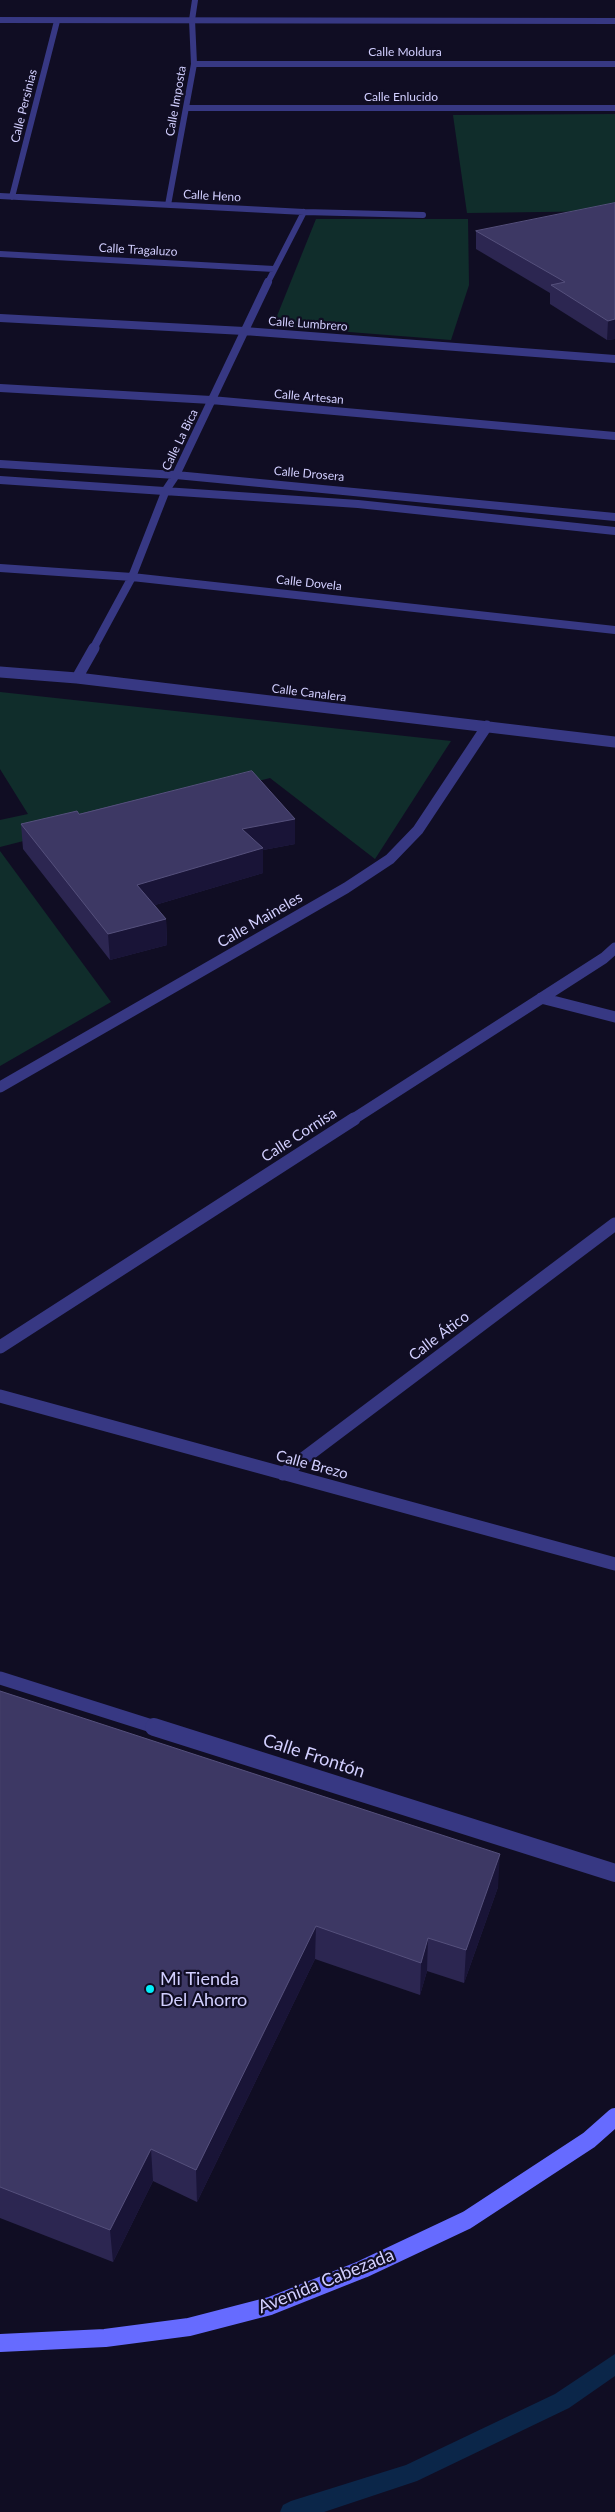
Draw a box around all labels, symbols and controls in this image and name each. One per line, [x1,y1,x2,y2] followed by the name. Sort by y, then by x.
[368,45,442,59] street label: Calle Moldura
[163,65,189,137] street label: Calle Imposta
[8,68,40,144] street label: Calle Persinias
[364,90,438,104] street label: Calle Enlucido
[183,187,241,205] street label: Calle Heno
[98,241,178,259] street label: Calle Tragaluzo
[268,314,348,334] street label: Calle Lumbrero
[274,387,344,407] street label: Calle Artesan
[159,407,201,473] street label: Calle La Bica
[273,464,345,484] street label: Calle Drosera
[275,572,343,594] street label: Calle Dovela
[271,681,347,705] street label: Calle Canalera
[214,888,306,952] street label: Calle Maineles
[258,1104,340,1166] street label: Calle Cornisa
[405,1308,473,1364] street label: Calle Ático
[274,1447,350,1483] street label: Calle Brezo
[260,1729,368,1783] street label: Calle Frontón
[160,1968,247,2010] place label: Mi Tienda Del Ahorro
[144,1983,156,1995] marker: Mi Tienda Del Ahorro
[255,2244,397,2318] street label: Avenida Cabezada

